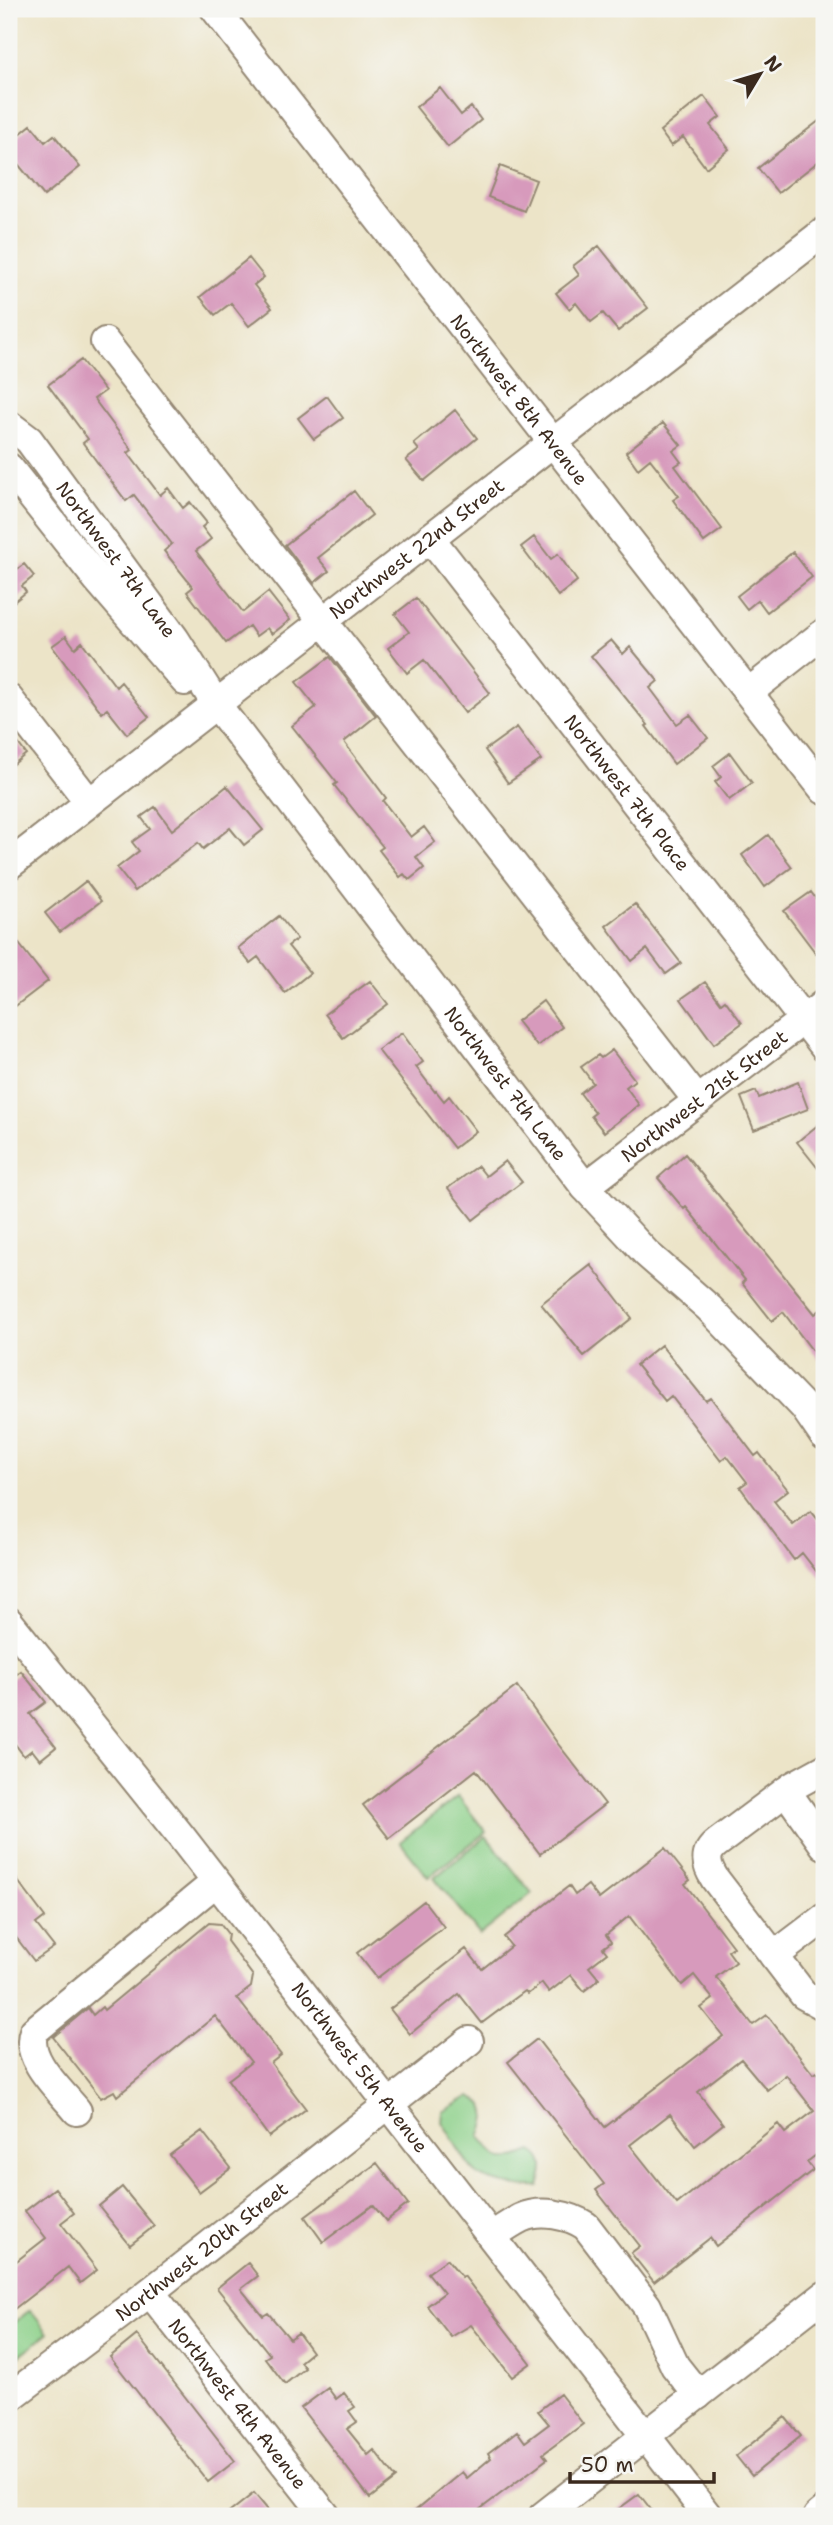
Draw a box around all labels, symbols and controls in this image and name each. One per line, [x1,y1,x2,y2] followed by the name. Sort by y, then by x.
[724,38,794,108] north arrow
[759,50,787,77] text: N
[444,309,594,490] street label: Northwest 8th Avenue
[324,473,509,625] street label: Northwest 22nd Street
[51,477,182,643] street label: Northwest 7th Lane
[558,709,696,876] street label: Northwest 7th Place
[438,1001,572,1166] street label: Northwest 7th Lane
[616,1024,793,1168] street label: Northwest 21st Street
[286,1977,434,2158] street label: Northwest 5th Avenue
[110,2176,293,2327] street label: Northwest 20th Street
[162,2313,312,2495] street label: Northwest 4th Avenue
[570,2441,714,2485] scale bar
[581,2451,634,2479] text: 50 m

